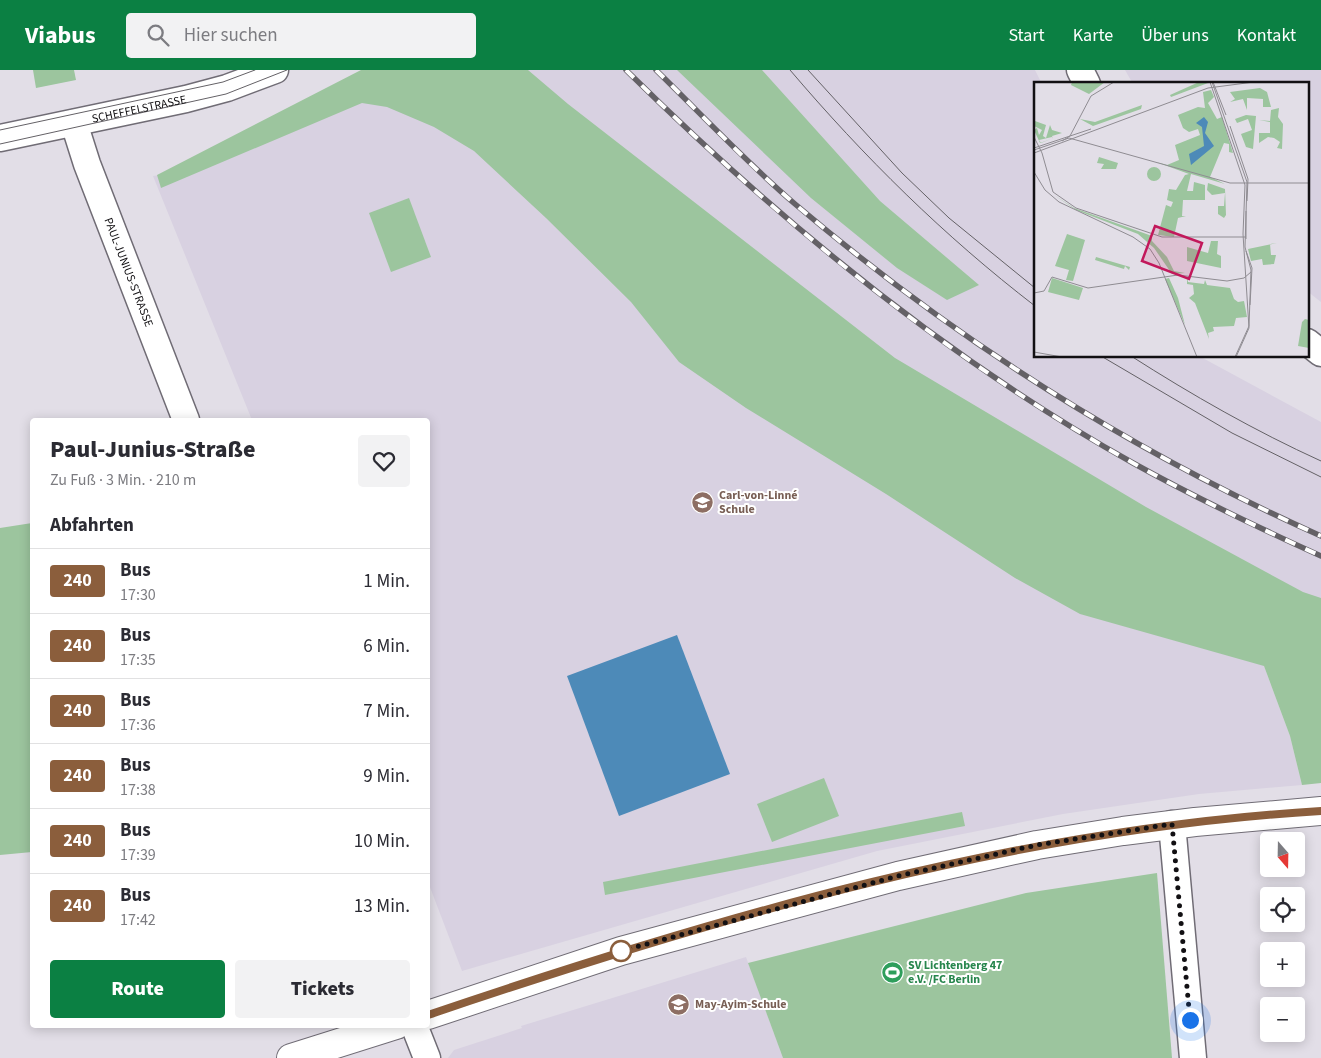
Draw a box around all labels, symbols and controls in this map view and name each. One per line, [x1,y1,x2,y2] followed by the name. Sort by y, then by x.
[126,13,476,58] search box
[25,18,96,53] text: Viabus
[144,21,172,49] icon: search
[184,22,278,49] text: Hier suchen
[1008,23,1045,48] text: Start
[1073,23,1113,48] text: Karte
[1141,23,1209,48] text: Über uns
[1237,23,1296,48] text: Kontakt
[1034,82,1308,358] inset map
[90,91,188,128] street label: SCHEFFELSTRASSE
[99,215,157,330] street label: PAUL-JUNIUS-STRASSE
[50,432,256,467] text: Paul-Junius-Straße
[358,435,410,487] button: heart
[50,469,196,491] text: Zu Fuß · 3 Min. · 210 m
[719,487,797,518] place label: Carl-von-Linné Schule
[691,490,715,514] school or university icon: Carl-von-Linné Schule
[50,512,134,539] text: Abfahrten
[120,557,151,584] text: Bus
[63,568,92,593] text: 240
[363,568,410,595] text: 1 Min.
[120,584,156,606] text: 17:30
[120,622,151,649] text: Bus
[63,633,92,658] text: 240
[363,633,410,660] text: 6 Min.
[120,649,156,671] text: 17:35
[120,687,151,714] text: Bus
[63,698,92,723] text: 240
[363,698,410,725] text: 7 Min.
[120,714,156,736] text: 17:36
[120,752,151,779] text: Bus
[63,763,92,788] text: 240
[363,763,410,790] text: 9 Min.
[120,779,156,801] text: 17:38
[120,817,151,844] text: Bus
[63,828,92,853] text: 240
[354,828,410,855] text: 10 Min.
[1260,832,1305,878] north arrow
[1260,832,1305,1042] map controls
[120,844,156,866] text: 17:39
[120,882,151,909] text: Bus
[1260,887,1305,932] button: locate
[63,893,92,918] text: 240
[354,893,410,920] text: 13 Min.
[120,909,156,931] text: 17:42
[610,940,632,962] unlabelled marker
[1260,942,1305,987] button: +
[908,957,1002,988] place label: SV Lichtenberg 47 e.V. /FC Berlin
[50,960,225,1018] button: Route
[235,960,410,1018] button: Tickets
[880,960,904,984] sports icon: SV Lichtenberg 47 e.V. /FC Berlin
[667,992,691,1016] school or university icon: May-Ayim-Schule
[695,996,787,1013] place label: May-Ayim-Schule
[1260,997,1305,1042] button: −
[1178,1008,1203,1033] your location

